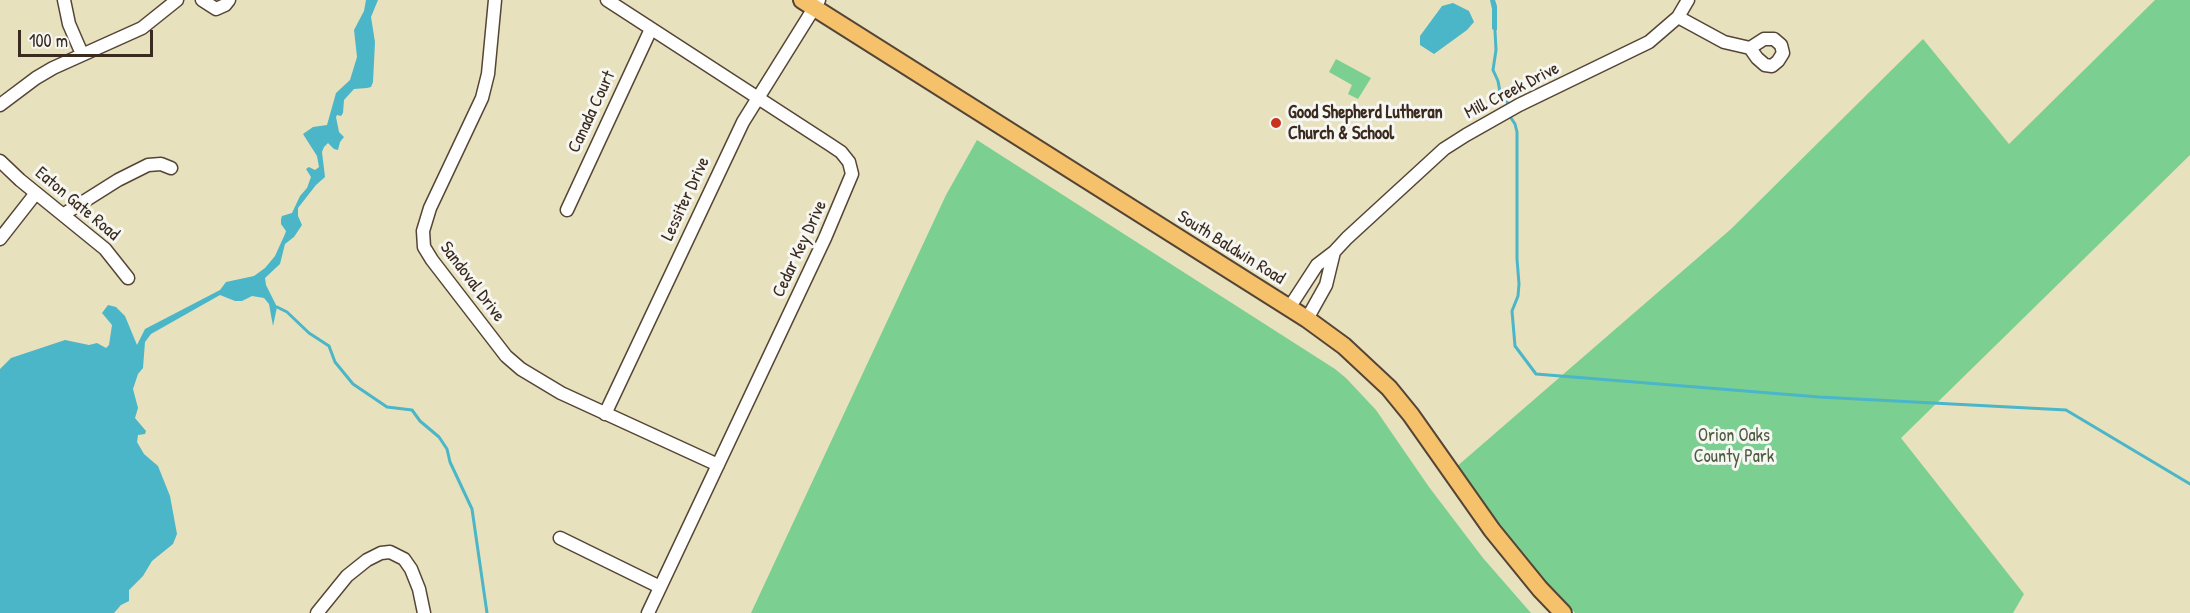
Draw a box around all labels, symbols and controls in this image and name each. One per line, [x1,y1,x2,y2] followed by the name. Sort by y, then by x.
[21,18,156,56] scale bar
[29,28,68,53] text: 100 m
[1461,58,1563,124] street label: Mill Creek Drive
[564,68,620,156] street label: Canada Court
[1288,102,1443,144] place label: Good Shepherd Lutheran Church & School
[1269,116,1283,130] marker: Good Shepherd Lutheran Church & School
[657,154,715,244] street label: Lessiter Drive
[30,162,124,246] street label: Eaton Gate Road
[768,197,832,301] street label: Cedar Key Drive
[1173,206,1289,290] street label: South Baldwin Road
[435,238,509,326] street label: Sandoval Drive
[1694,425,1774,468] park label: Orion Oaks County Park

